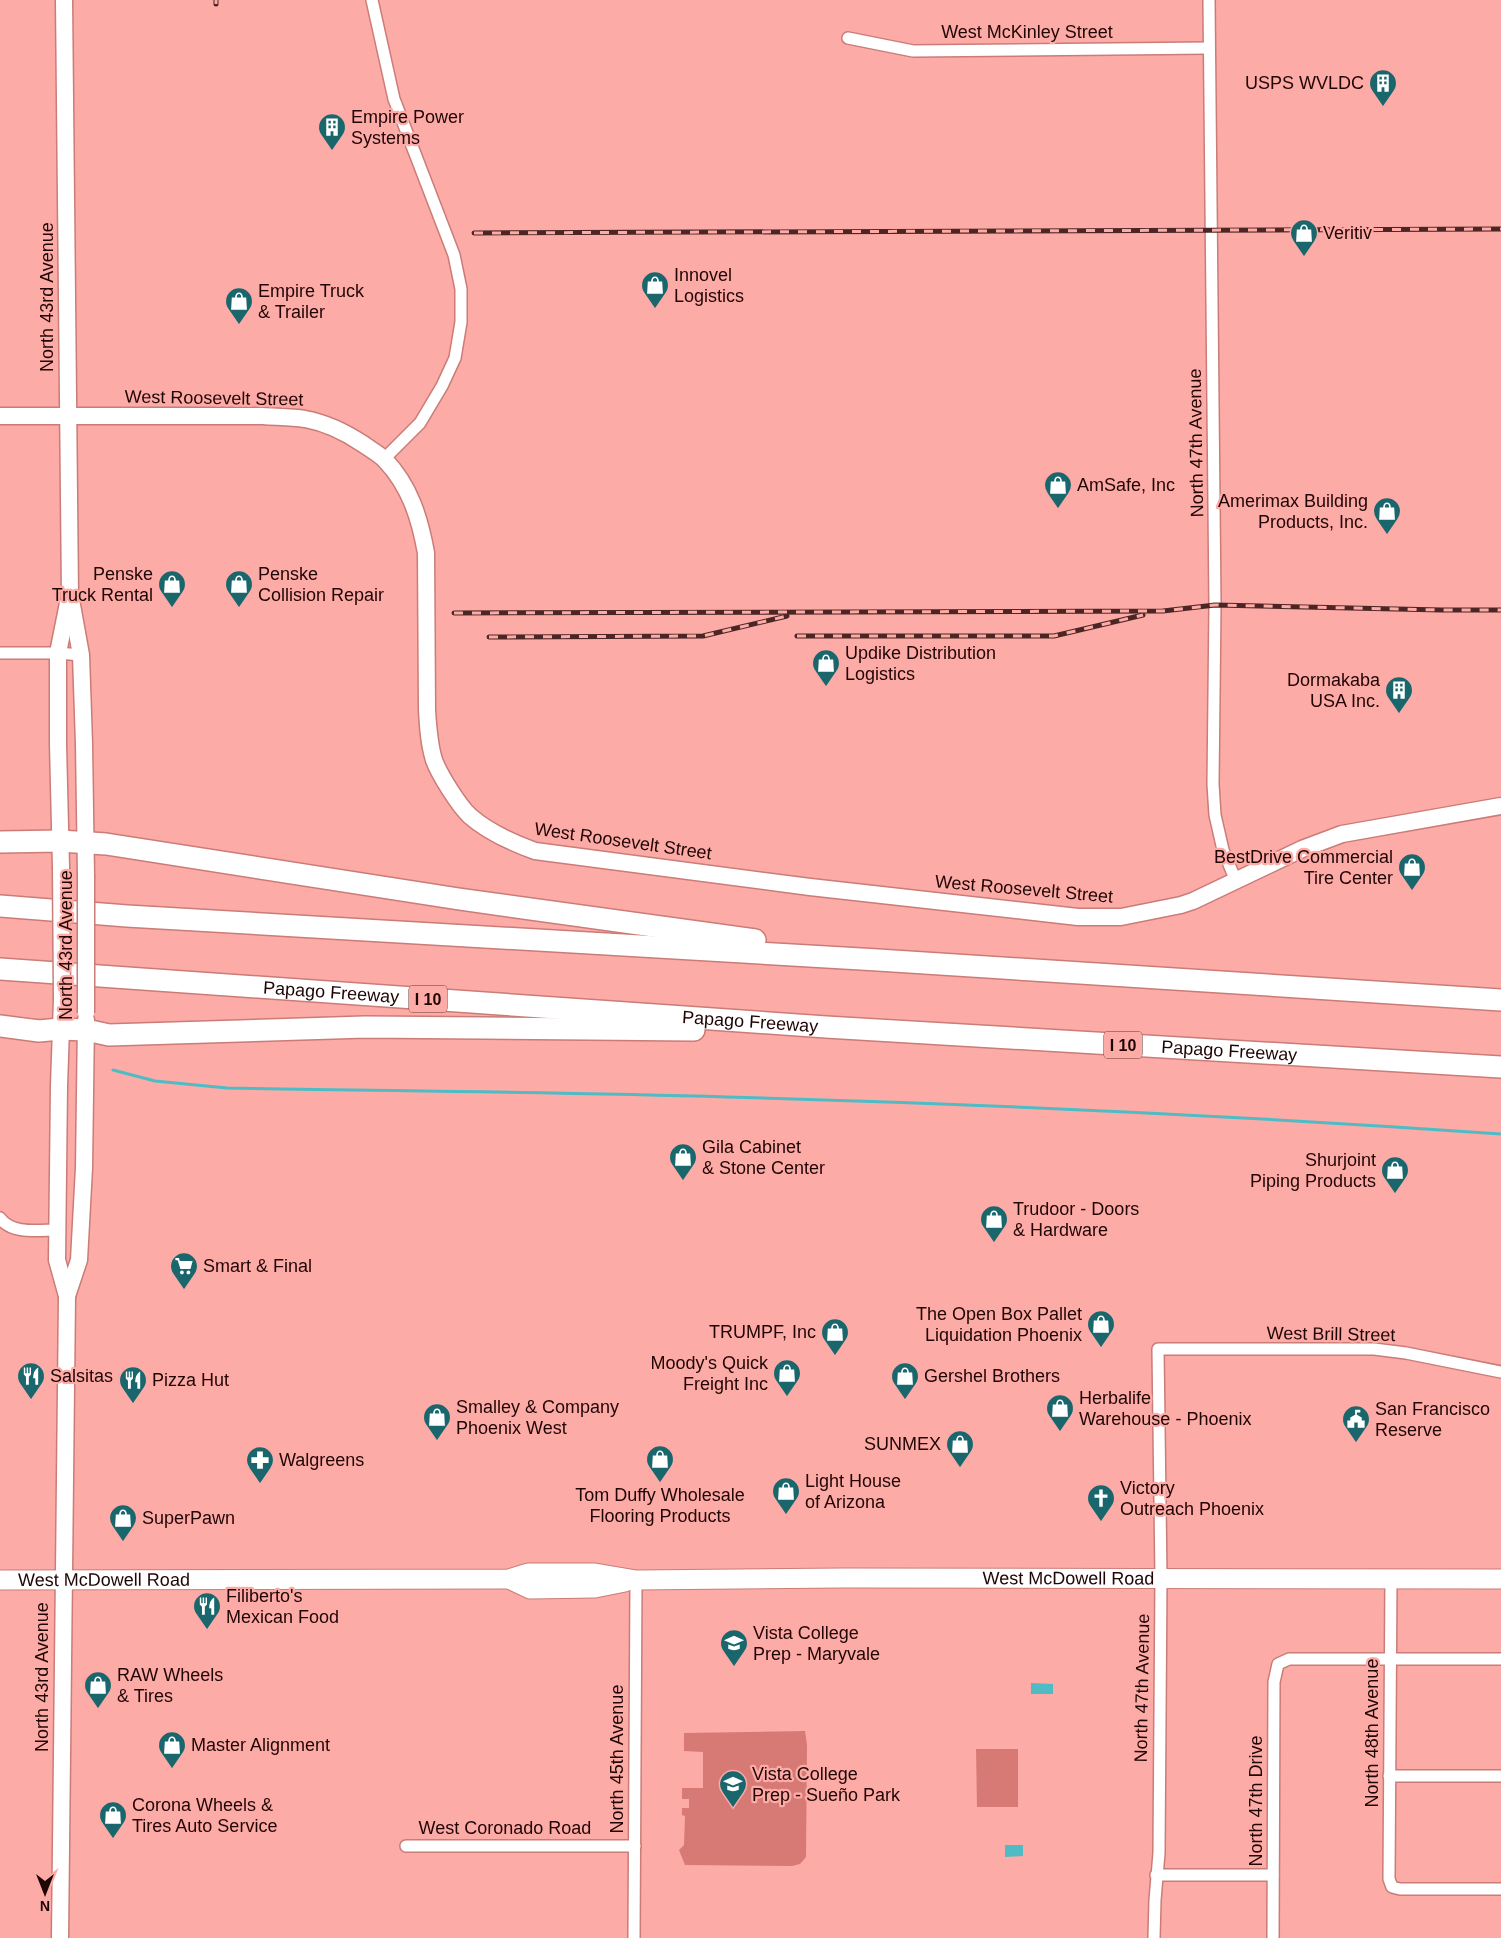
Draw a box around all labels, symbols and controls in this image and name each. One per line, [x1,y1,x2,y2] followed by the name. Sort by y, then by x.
[941,22,1113,42] street label: West McKinley Street
[1368,68,1398,107] building icon: USPS WVLDC
[1245,73,1364,93] place label: USPS WVLDC
[351,107,464,148] place label: Empire Power Systems
[317,112,347,151] building icon: Empire Power Systems
[1289,218,1319,257] shop icon: Veritiv
[37,222,57,372] street label: North 43rd Avenue
[1323,223,1372,243] place label: Veritiv
[674,265,744,306] place label: Innovel Logistics
[640,270,670,309] shop icon: Innovel Logistics
[258,281,365,322] place label: Empire Truck & Trailer
[224,286,254,325] shop icon: Empire Truck & Trailer
[1185,368,1207,518] street label: North 47th Avenue
[124,386,304,410] street label: West Roosevelt Street
[1043,470,1073,509] shop icon: AmSafe, Inc
[1077,475,1175,495] place label: AmSafe, Inc
[1218,491,1368,532] place label: Amerimax Building Products, Inc.
[1372,496,1402,535] shop icon: Amerimax Building Products, Inc.
[52,564,153,605] place label: Penske Truck Rental
[258,564,384,605] place label: Penske Collision Repair
[157,569,187,608] shop icon: Penske Truck Rental
[224,569,254,608] shop icon: Penske Collision Repair
[845,643,996,684] place label: Updike Distribution Logistics
[811,648,841,687] shop icon: Updike Distribution Logistics
[1287,670,1381,711] place label: Dormakaba USA Inc.
[1384,675,1414,714] building icon: Dormakaba USA Inc.
[533,819,713,863] street label: West Roosevelt Street
[1214,847,1393,888] place label: BestDrive Commercial Tire Center
[1397,852,1427,891] shop icon: BestDrive Commercial Tire Center
[56,870,76,1020] street label: North 43rd Avenue
[934,871,1114,907] street label: West Roosevelt Street
[263,978,400,1007] street label: Papago Freeway
[409,986,447,1012] road number: I 10
[682,1007,819,1036] street label: Papago Freeway
[1104,1032,1142,1058] road number: I 10
[1161,1037,1298,1065] street label: Papago Freeway
[702,1137,825,1178] place label: Gila Cabinet & Stone Center
[668,1142,698,1181] shop icon: Gila Cabinet & Stone Center
[1250,1150,1376,1191] place label: Shurjoint Piping Products
[1380,1155,1410,1194] shop icon: Shurjoint Piping Products
[1013,1199,1139,1240] place label: Trudoor - Doors & Hardware
[979,1204,1009,1243] shop icon: Trudoor - Doors & Hardware
[169,1251,199,1290] supermarket icon: Smart & Final
[203,1256,312,1276] place label: Smart & Final
[916,1304,1082,1345] place label: The Open Box Pallet Liquidation Phoenix
[1086,1309,1116,1348] shop icon: The Open Box Pallet Liquidation Phoenix
[820,1317,850,1356] shop icon: TRUMPF, Inc
[709,1322,816,1342] place label: TRUMPF, Inc
[1266,1323,1396,1345] street label: West Brill Street
[651,1353,769,1394] place label: Moody's Quick Freight Inc
[772,1358,802,1397] shop icon: Moody's Quick Freight Inc
[16,1361,46,1400] restaurant icon: Salsitas
[890,1361,920,1400] shop icon: Gershel Brothers
[118,1365,148,1404] restaurant icon: Pizza Hut
[50,1366,113,1386] place label: Salsitas
[924,1366,1060,1386] place label: Gershel Brothers
[152,1370,229,1390] place label: Pizza Hut
[1079,1388,1251,1429] place label: Herbalife Warehouse - Phoenix
[1045,1393,1075,1432] shop icon: Herbalife Warehouse - Phoenix
[456,1397,619,1438] place label: Smalley & Company Phoenix West
[1375,1399,1490,1440] place label: San Francisco Reserve
[422,1402,452,1441] shop icon: Smalley & Company Phoenix West
[1341,1404,1371,1443] public building icon: San Francisco Reserve
[945,1429,975,1468] shop icon: SUNMEX
[864,1434,941,1454] place label: SUNMEX
[645,1444,675,1483] shop icon: Tom Duffy Wholesale Flooring Products
[245,1445,275,1484] pharmacy icon: Walgreens
[279,1450,364,1470] place label: Walgreens
[805,1471,901,1512] place label: Light House of Arizona
[771,1476,801,1515] shop icon: Light House of Arizona
[1120,1478,1264,1519] place label: Victory Outreach Phoenix
[1086,1483,1116,1522] church icon: Victory Outreach Phoenix
[575,1485,745,1526] place label: Tom Duffy Wholesale Flooring Products
[108,1503,138,1542] shop icon: SuperPawn
[142,1508,235,1528] place label: SuperPawn
[983,1568,1154,1588] street label: West McDowell Road
[18,1570,190,1590] street label: West McDowell Road
[226,1586,339,1627] place label: Filiberto's Mexican Food
[192,1591,222,1630] restaurant icon: Filiberto's Mexican Food
[32,1602,52,1752] street label: North 43rd Avenue
[1131,1613,1153,1763] street label: North 47th Avenue
[753,1623,880,1664] place label: Vista College Prep - Maryvale
[719,1628,749,1667] school or university icon: Vista College Prep - Maryvale
[1362,1659,1382,1807] street label: North 48th Avenue
[117,1665,223,1706] place label: RAW Wheels & Tires
[83,1670,113,1709] shop icon: RAW Wheels & Tires
[607,1685,627,1833] street label: North 45th Avenue
[157,1730,187,1769] shop icon: Master Alignment
[191,1735,330,1755] place label: Master Alignment
[1246,1735,1266,1867] street label: North 47th Drive
[752,1764,901,1805] place label: Vista College Prep - Sueño Park
[718,1769,748,1808] school or university icon: Vista College Prep - Sueño Park
[132,1795,277,1836] place label: Corona Wheels & Tires Auto Service
[98,1800,128,1839] shop icon: Corona Wheels & Tires Auto Service
[419,1818,591,1838] street label: West Coronado Road
[20,1868,70,1918] north arrow
[40,1898,50,1914] text: N

